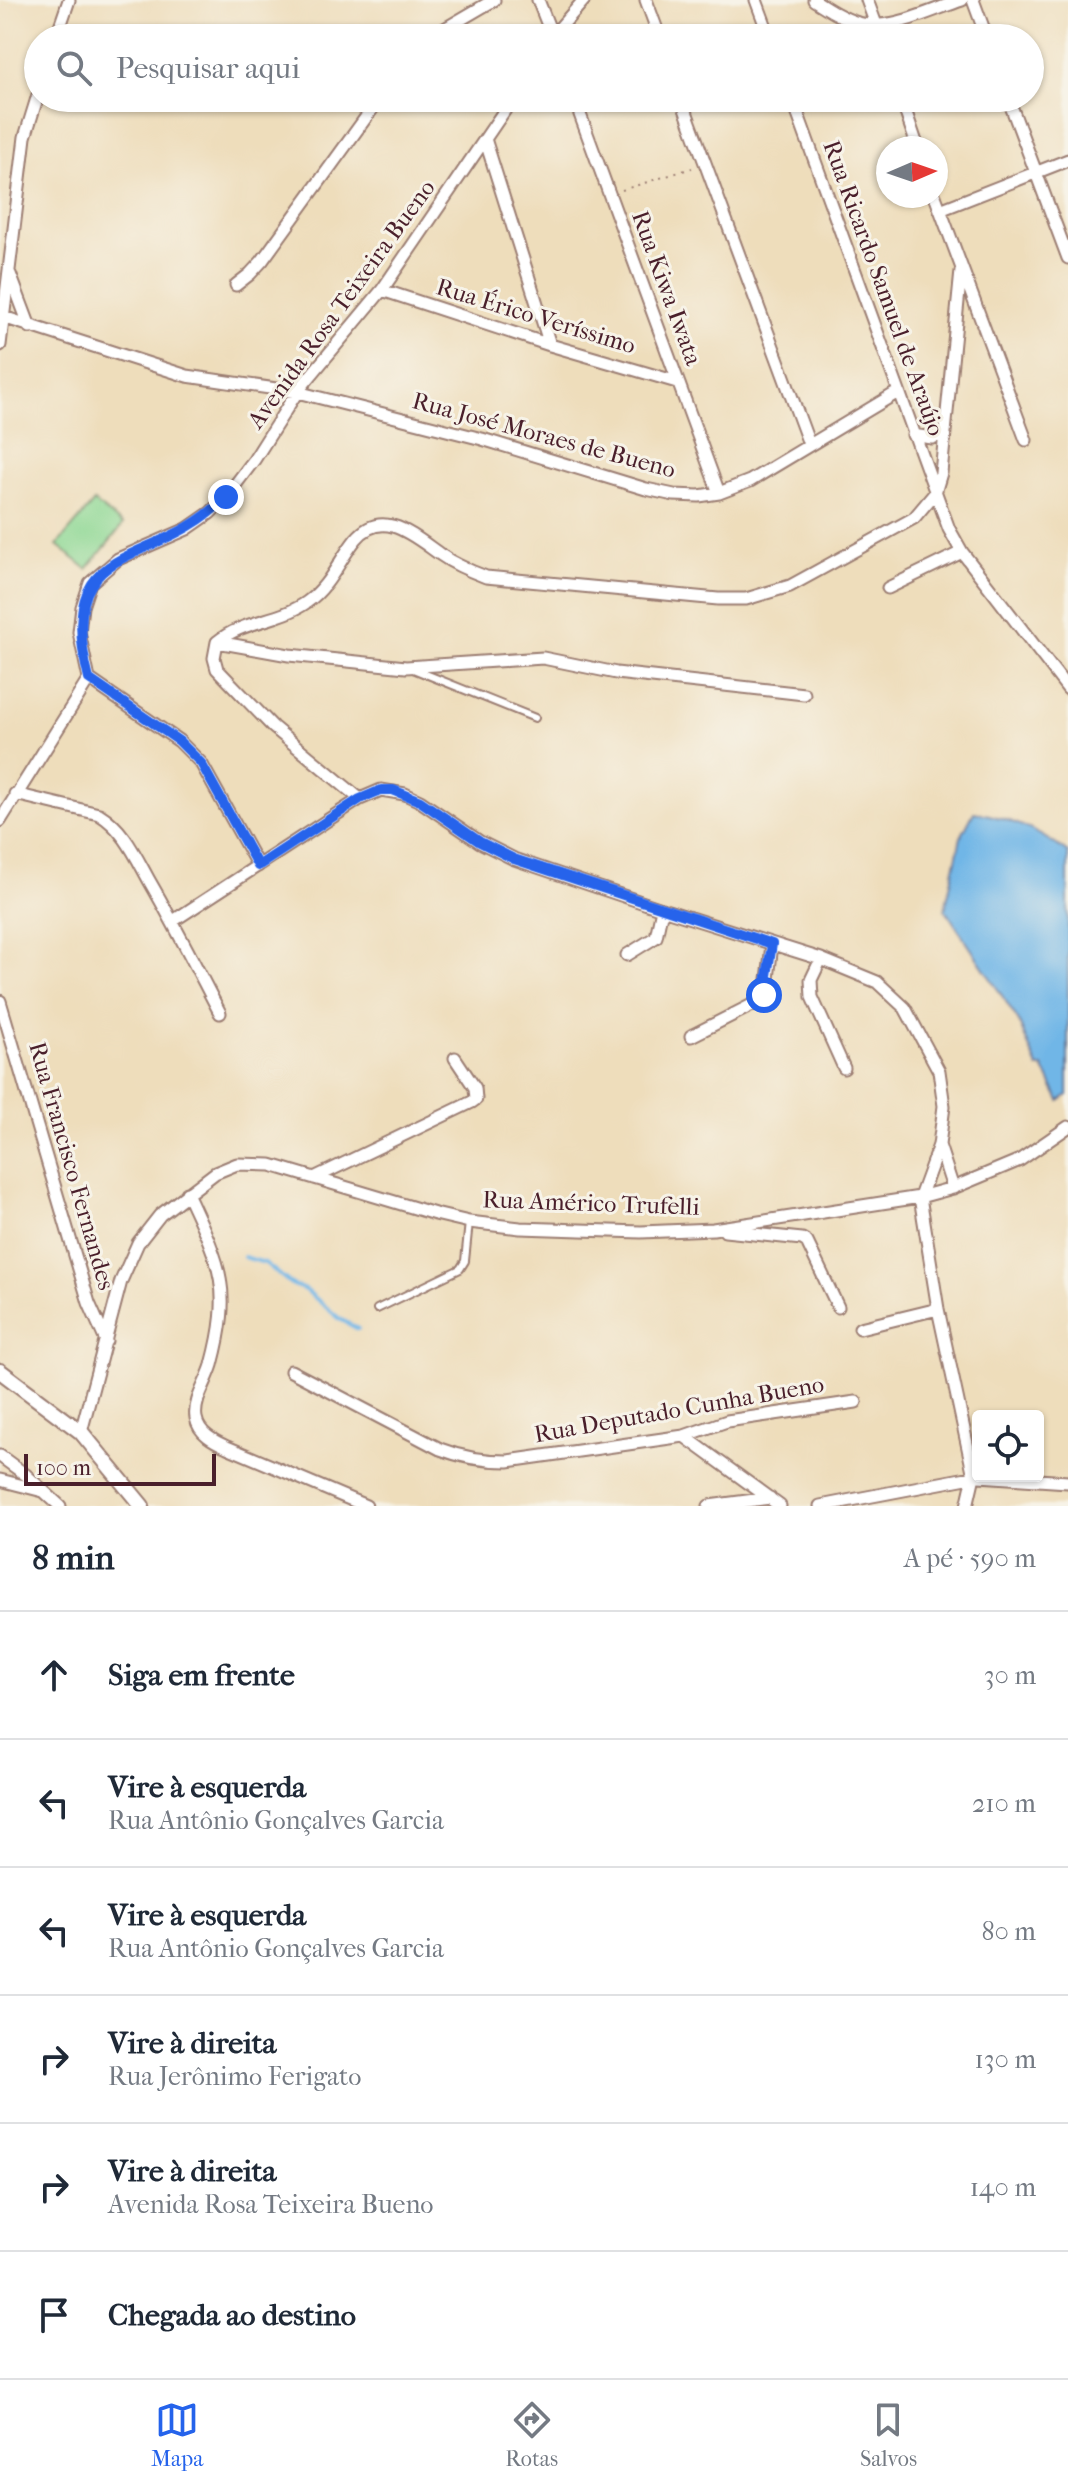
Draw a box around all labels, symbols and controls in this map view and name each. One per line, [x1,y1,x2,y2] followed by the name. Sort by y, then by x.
[24,24,1044,112] search box
[52,46,96,90] icon: search
[116,51,300,86] text: Pesquisar aqui
[876,136,948,208] north arrow
[817,137,951,439] street label: Rua Ricardo Samuel de Araújo
[241,174,441,435] street label: Avenida Rosa Teixeira Bueno
[626,207,708,370] street label: Rua Kiwa Iwata
[433,271,639,360] street label: Rua Érico Veríssimo
[409,386,679,484] street label: Rua José Moraes de Bueno
[208,479,244,515] route end
[746,977,782,1013] route start
[23,1039,121,1293] street label: Rua Francisco Fernandes
[482,1185,700,1221] street label: Rua Américo Trufelli
[532,1370,826,1448] street label: Rua Deputado Cunha Bueno
[972,1410,1044,1482] map controls
[972,1410,1044,1482] button: locate
[24,1450,216,1486] scale bar
[36,1455,91,1481] text: 100 m
[32,1538,114,1578] text: 8 min
[904,1543,1036,1574] text: A pé · 590 m
[32,1653,76,1697] icon: ahead
[108,1658,295,1693] text: Siga em frente
[984,1660,1036,1691] text: 30 m
[108,1770,306,1805] text: Vire à esquerda
[32,1781,76,1825] icon: left
[972,1788,1036,1819] text: 210 m
[108,1805,444,1836] text: Rua Antônio Gonçalves Garcia
[108,1898,306,1933] text: Vire à esquerda
[32,1909,76,1953] icon: left
[981,1916,1036,1947] text: 80 m
[108,1933,444,1964] text: Rua Antônio Gonçalves Garcia
[108,2026,276,2061] text: Vire à direita
[32,2037,76,2081] icon: right
[975,2044,1036,2075] text: 130 m
[108,2061,362,2092] text: Rua Jerônimo Ferigato
[108,2154,276,2189] text: Vire à direita
[32,2165,76,2209] icon: right
[970,2172,1036,2203] text: 140 m
[108,2189,434,2220] text: Avenida Rosa Teixeira Bueno
[32,2293,76,2337] icon: arrive
[108,2298,356,2333] text: Chegada ao destino
[151,2398,203,2472] tab: Mapa
[505,2398,558,2472] tab: Rotas
[860,2398,917,2472] tab: Salvos

